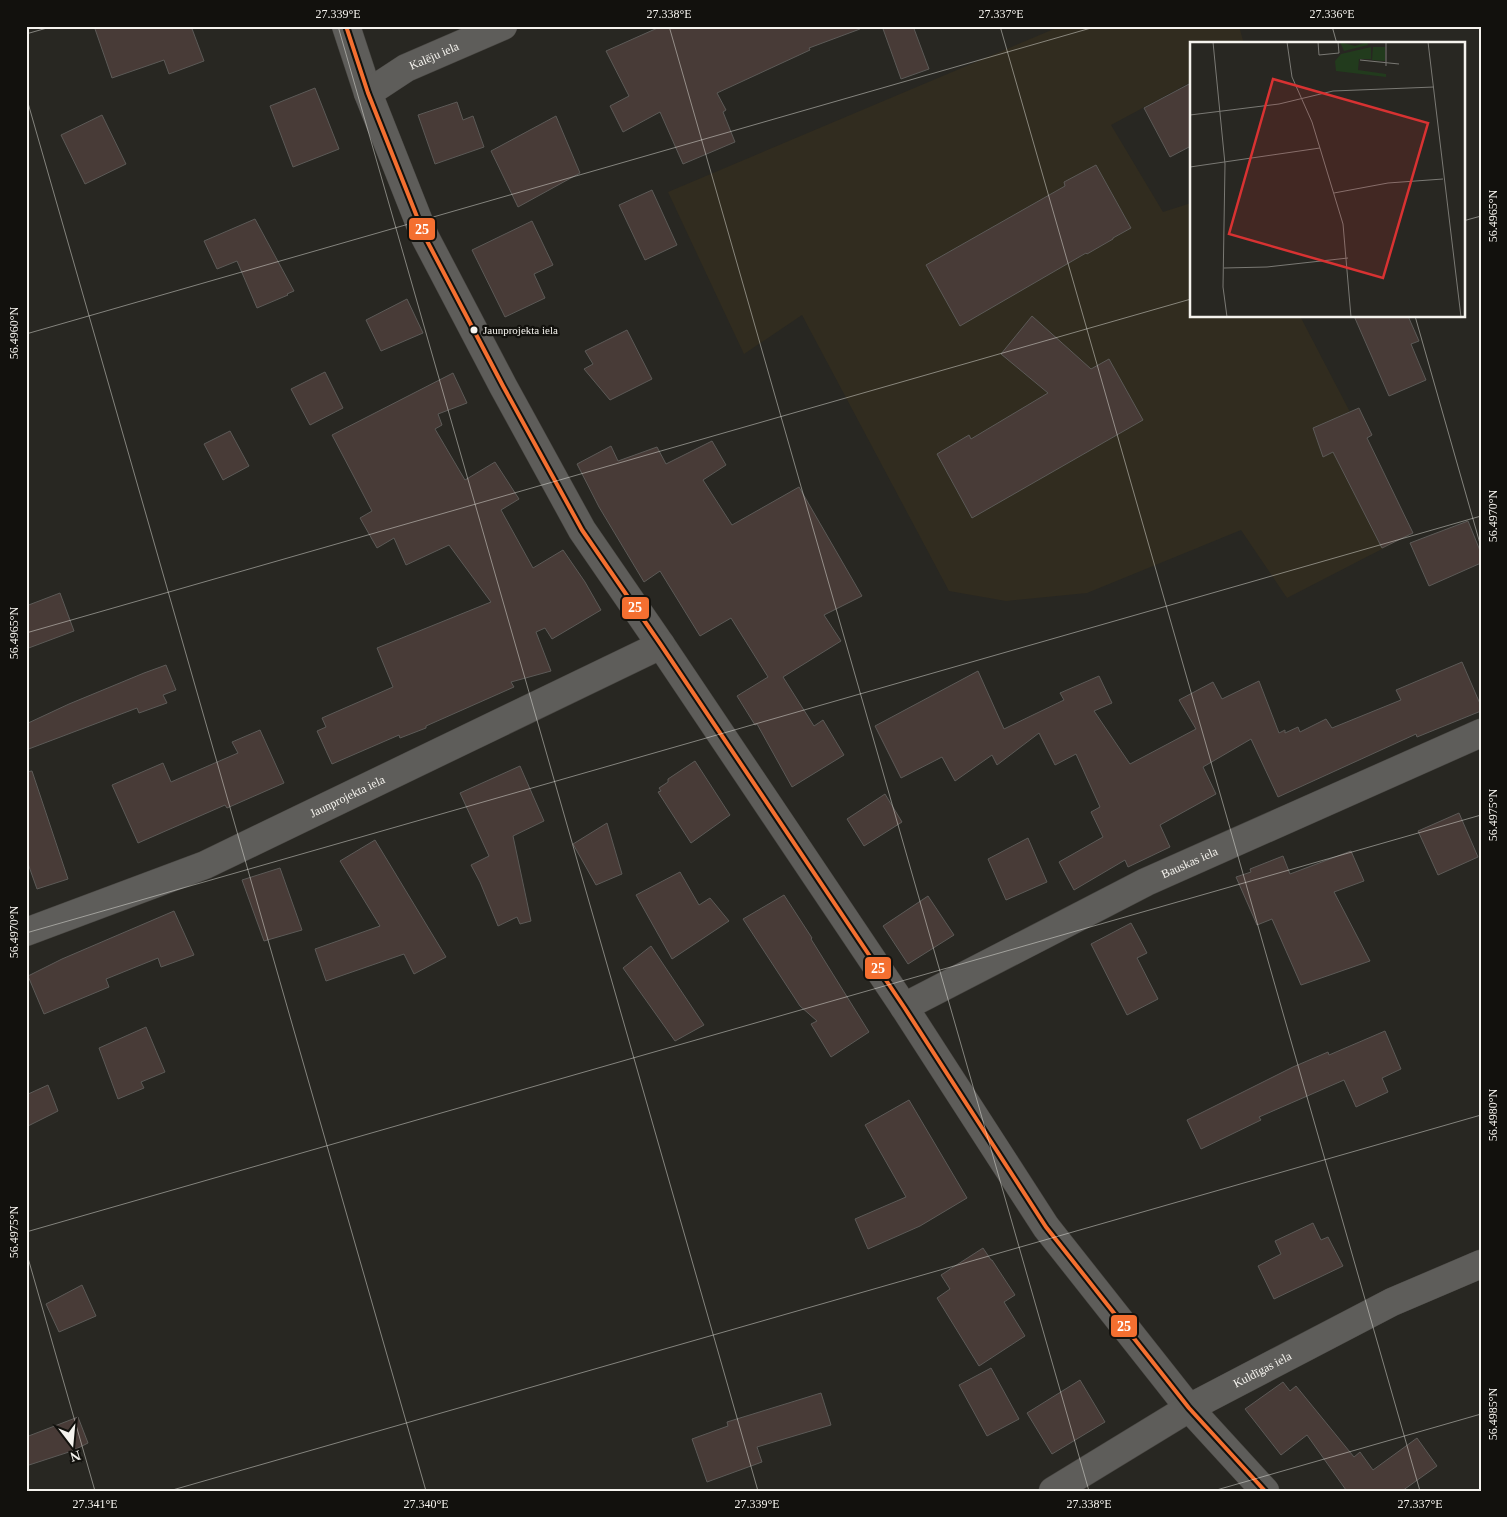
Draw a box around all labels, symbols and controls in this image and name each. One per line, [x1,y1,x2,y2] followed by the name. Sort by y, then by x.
[315,7,361,21] text: 27.339°E
[646,7,692,21] text: 27.338°E
[978,7,1024,21] text: 27.337°E
[1309,7,1355,21] text: 27.336°E
[407,39,461,73] street label: Kalēju iela
[1190,42,1464,318] inset map
[1486,189,1500,242] text: 56.4965°N
[408,217,436,241] line badge: 25
[415,222,429,237] text: 25
[7,306,21,359] text: 56.4960°N
[483,324,558,336] place label: Jaunprojekta iela
[469,325,479,335] marker: Jaunprojekta iela
[1486,489,1500,542] text: 56.4970°N
[621,596,650,620] line badge: 25
[628,600,642,615] text: 25
[7,606,21,659] text: 56.4965°N
[307,772,388,820] street label: Jaunprojekta iela
[1486,788,1500,841] text: 56.4975°N
[1159,844,1221,881] street label: Bauskas iela
[7,905,21,958] text: 56.4970°N
[864,956,892,980] line badge: 25
[871,961,885,976] text: 25
[1486,1088,1500,1141] text: 56.4980°N
[7,1205,21,1258] text: 56.4975°N
[1110,1314,1138,1338] line badge: 25
[1117,1319,1131,1334] text: 25
[1231,1348,1294,1391] street label: Kuldīgas iela
[1486,1387,1500,1440] text: 56.4985°N
[48,1420,98,1470] north arrow
[69,1447,82,1465] text: N
[72,1497,118,1511] text: 27.341°E
[403,1497,449,1511] text: 27.340°E
[734,1497,780,1511] text: 27.339°E
[1066,1497,1112,1511] text: 27.338°E
[1397,1497,1443,1511] text: 27.337°E

